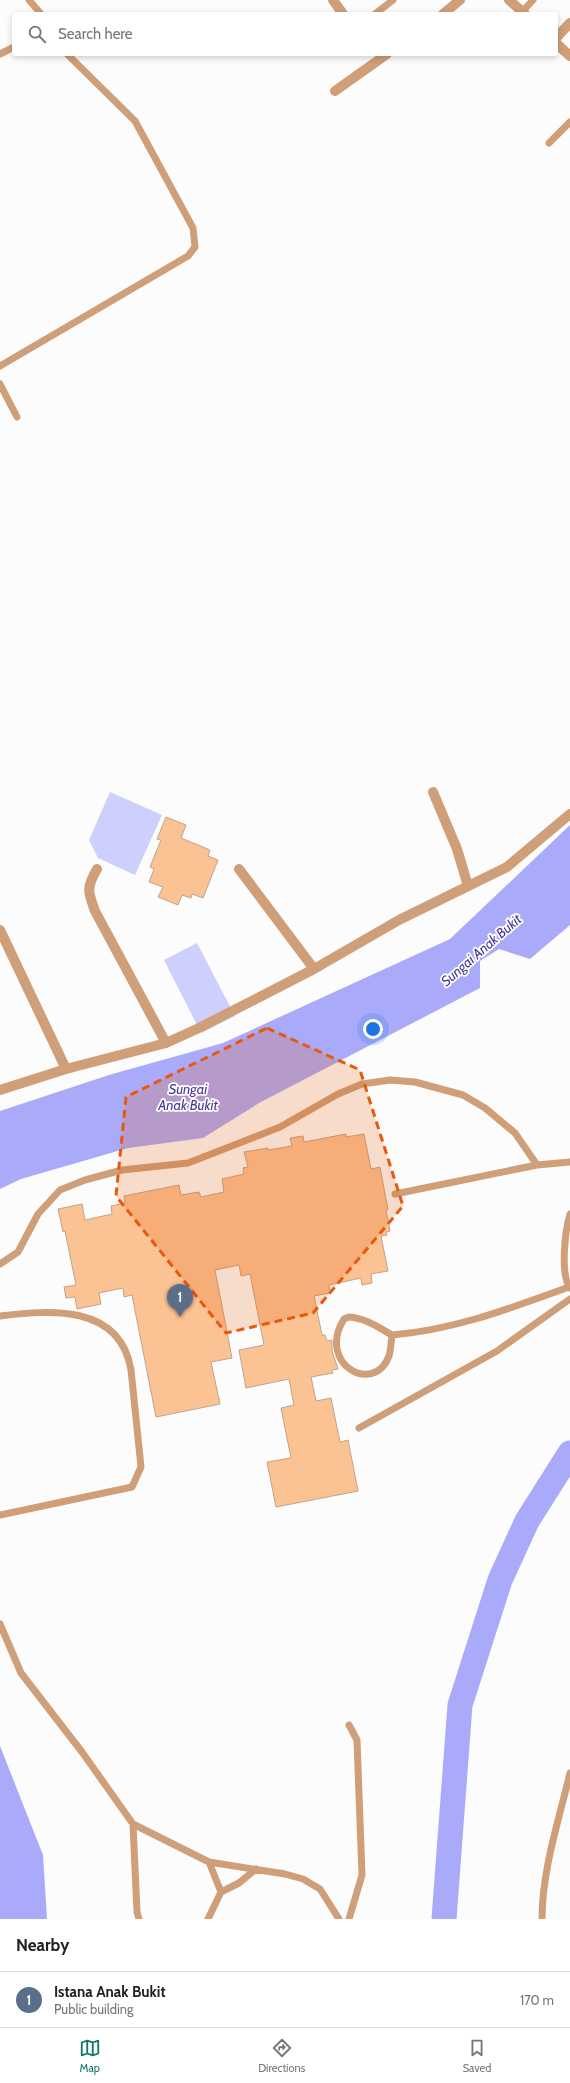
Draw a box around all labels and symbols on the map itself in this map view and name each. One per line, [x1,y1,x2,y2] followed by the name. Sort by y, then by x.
[437,910,526,990] water label: Sungai Anak Bukit
[363,1019,383,1039] your location
[157,1080,219,1114] water label: Sungai Anak Bukit
[167,1284,193,1317] pin: 1

